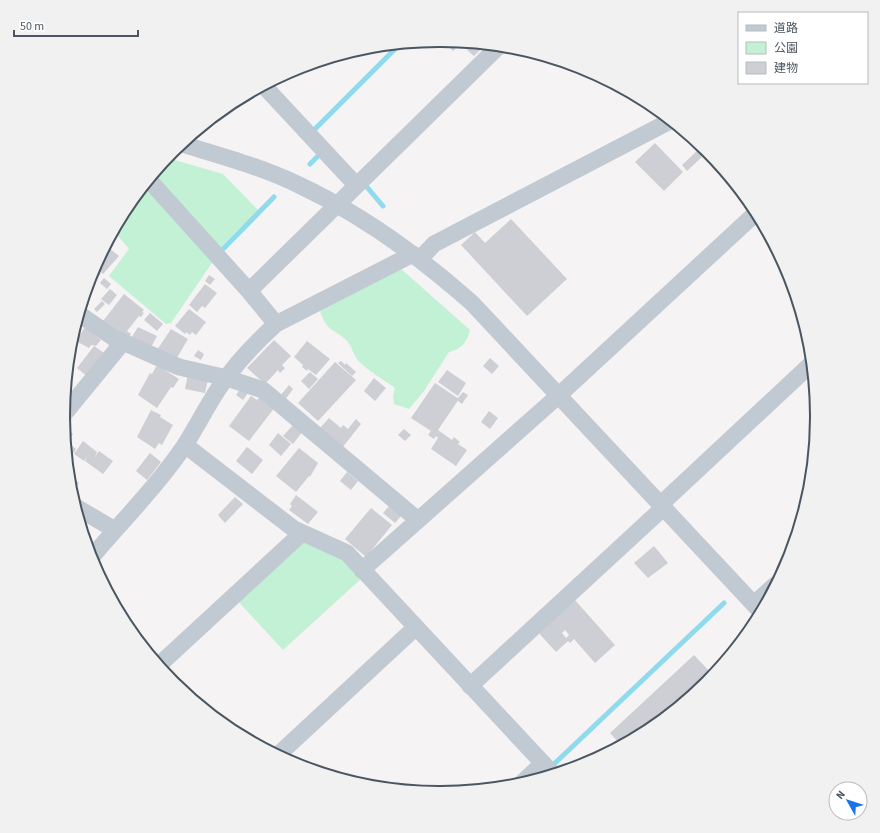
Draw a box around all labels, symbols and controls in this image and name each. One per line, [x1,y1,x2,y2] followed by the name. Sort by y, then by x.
[14,12,138,38] scale bar
[738,12,868,84] legend
[20,18,44,35] text: 50 m
[774,20,798,37] text: 道路
[774,40,798,57] text: 公園
[774,60,798,77] text: 建物
[828,781,868,821] north arrow
[832,787,849,803] text: N

